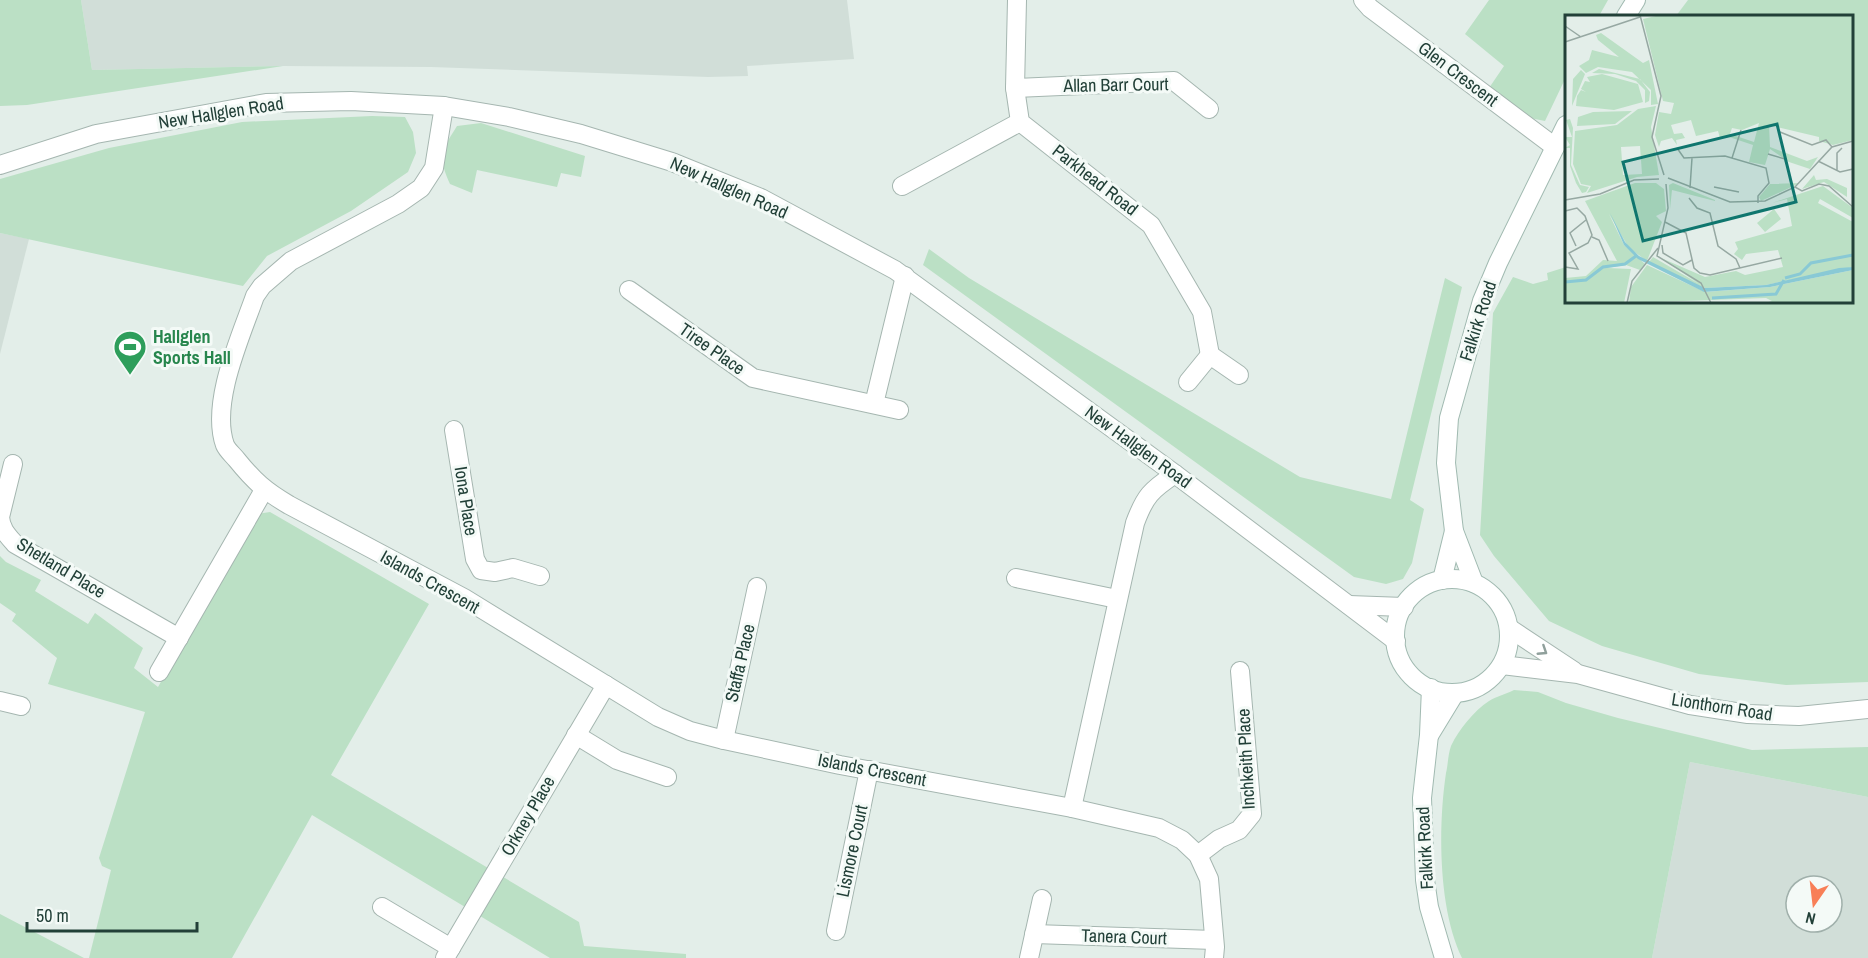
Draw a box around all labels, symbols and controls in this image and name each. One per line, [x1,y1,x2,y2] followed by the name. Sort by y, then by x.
[1565,15,1853,303] inset map
[1413,35,1503,112] street label: Glen Crescent
[1062,71,1169,98] street label: Allan Barr Court
[157,90,285,135] street label: New Hallglen Road
[1047,138,1143,221] street label: Parkhead Road
[666,150,792,225] street label: New Hallglen Road
[1453,278,1502,364] street label: Falkirk Road
[674,317,750,380] street label: Tiree Place
[153,324,231,370] place label: Hallglen Sports Hall
[112,329,148,376] sports icon: Hallglen Sports Hall
[1080,399,1197,494] street label: New Hallglen Road
[449,465,484,537] street label: Iona Place
[12,531,110,604] street label: Shetland Place
[376,544,484,619] street label: Islands Crescent
[718,621,761,704] street label: Staffa Place
[1537,644,1548,655] one-way arrow
[1670,686,1774,727] street label: Lionthorn Road
[1230,708,1261,810] street label: Inchkeith Place
[816,747,928,792] street label: Islands Crescent
[495,771,561,860] street label: Orkney Place
[830,803,873,899] street label: Lismore Court
[1410,806,1439,890] street label: Falkirk Road
[1784,874,1844,934] north arrow
[27,895,196,933] scale bar
[36,903,69,928] text: 50 m
[1803,907,1818,930] text: N
[1081,923,1167,950] street label: Tanera Court

